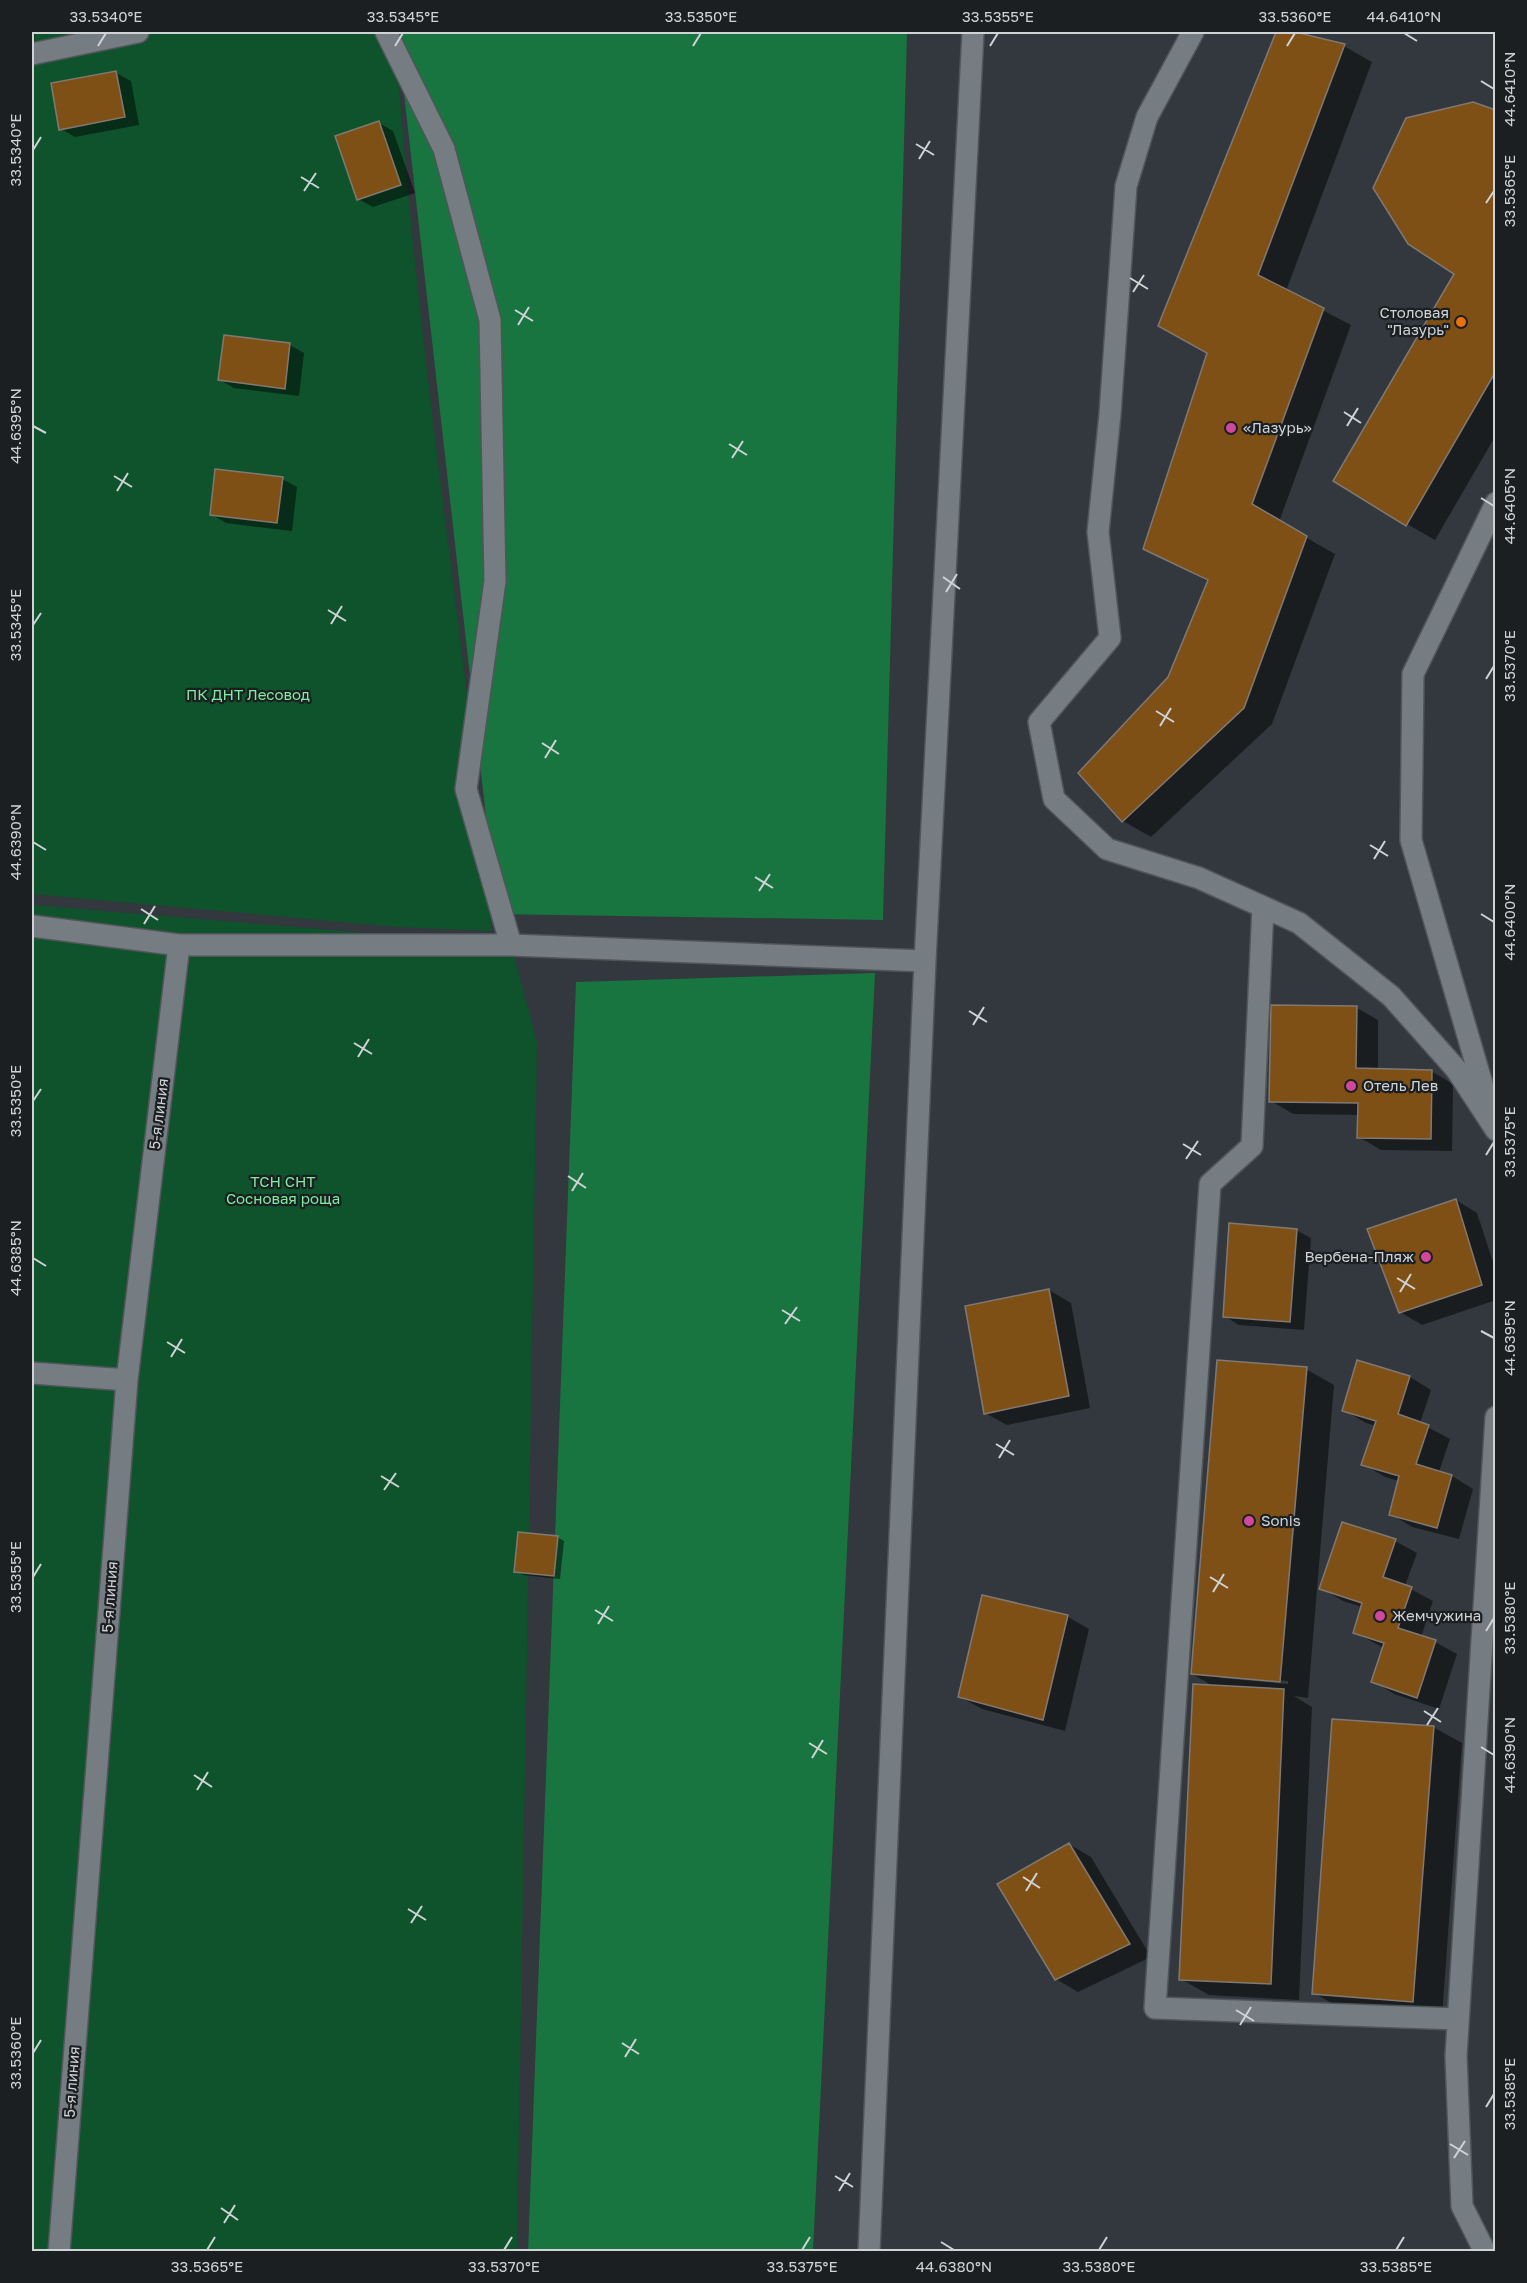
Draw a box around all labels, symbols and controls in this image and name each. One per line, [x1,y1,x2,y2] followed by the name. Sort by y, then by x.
[70,7,142,25] text: 33.5340°E
[367,7,439,25] text: 33.5345°E
[665,7,737,25] text: 33.5350°E
[962,7,1034,25] text: 33.5355°E
[1259,7,1331,25] text: 33.5360°E
[1367,7,1441,25] text: 44.6410°N
[1500,52,1518,126] text: 44.6410°N
[6,114,24,186] text: 33.5340°E
[1500,155,1518,227] text: 33.5365°E
[1379,303,1449,338] place label: Столовая "Лазурь"
[1454,315,1468,329] marker: Столовая "Лазурь"
[6,388,24,464] text: 44.6395°N
[1243,418,1312,436] place label: «Лазурь»
[1224,421,1238,435] marker: «Лазурь»
[1500,468,1518,544] text: 44.6405°N
[6,589,24,661] text: 33.5345°E
[1500,630,1518,702] text: 33.5370°E
[186,685,310,703] park label: ПК ДНТ Лесовод
[6,804,24,880] text: 44.6390°N
[1500,884,1518,960] text: 44.6400°N
[6,1065,24,1137] text: 33.5350°E
[1363,1076,1438,1094] place label: Отель Лев
[145,1077,171,1150] street label: 5-я линия
[1344,1079,1358,1093] marker: Отель Лев
[1500,1106,1518,1178] text: 33.5375°E
[226,1172,340,1207] park label: ТСН СНТ Сосновая роща
[6,1220,24,1296] text: 44.6385°N
[1304,1247,1414,1265] place label: Вербена-Пляж
[1419,1250,1433,1264] marker: Вербена-Пляж
[1500,1300,1518,1376] text: 44.6395°N
[1261,1511,1301,1529] place label: Sonis
[1242,1514,1256,1528] marker: Sonis
[6,1541,24,1613] text: 33.5355°E
[98,1561,120,1633] street label: 5-я линия
[1500,1582,1518,1654] text: 33.5380°E
[1392,1606,1481,1624] place label: Жемчужина
[1373,1609,1387,1623] marker: Жемчужина
[1500,1717,1518,1793] text: 44.6390°N
[6,2017,24,2089] text: 33.5360°E
[60,2046,82,2118] street label: 5-я линия
[1500,2058,1518,2130] text: 33.5385°E
[171,2257,243,2275] text: 33.5365°E
[468,2257,540,2275] text: 33.5370°E
[766,2257,838,2275] text: 33.5375°E
[916,2257,992,2275] text: 44.6380°N
[1063,2257,1135,2275] text: 33.5380°E
[1360,2257,1432,2275] text: 33.5385°E

